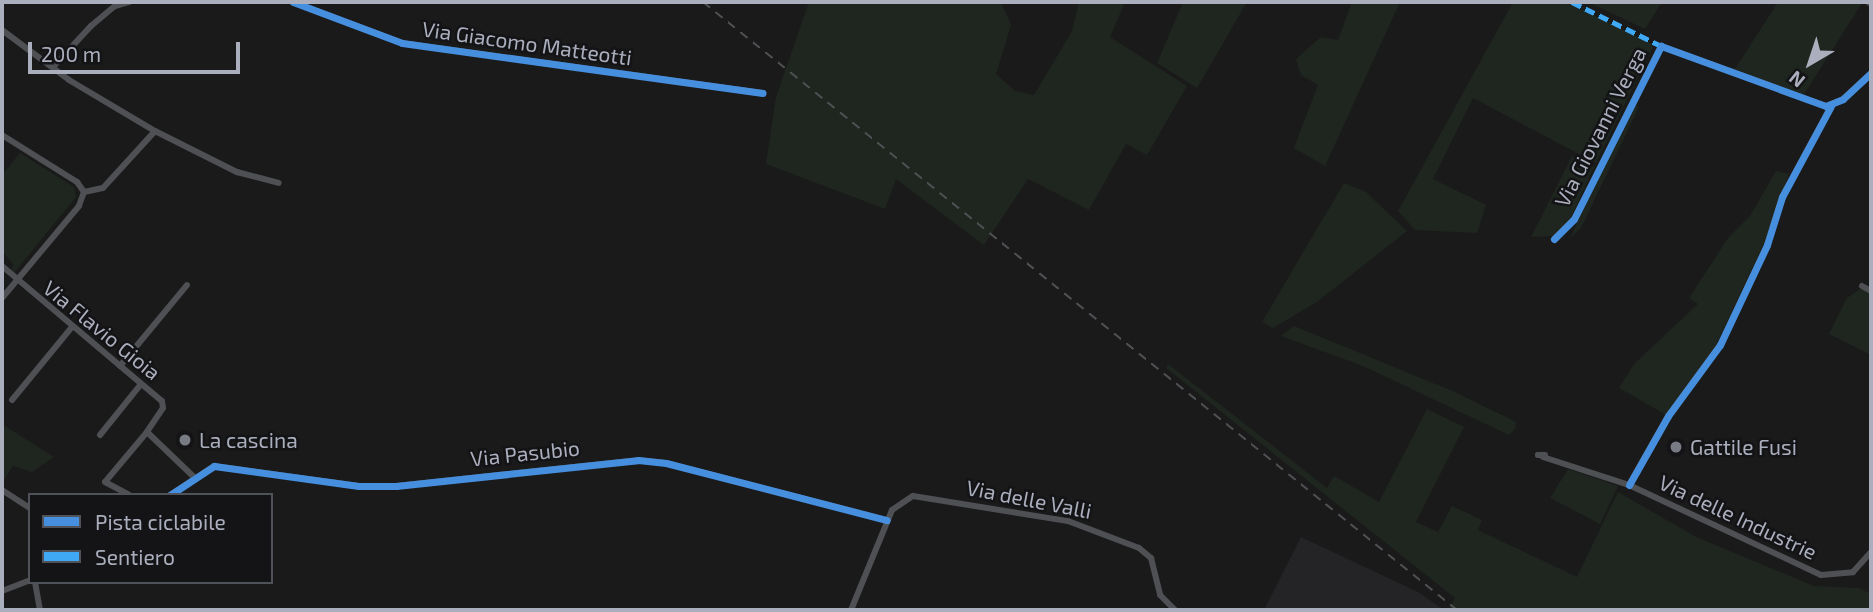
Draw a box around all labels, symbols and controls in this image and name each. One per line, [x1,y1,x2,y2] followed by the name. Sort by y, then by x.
[421,16,633,70] street label: Via Giacomo Matteotti
[32,28,243,72] scale bar
[1775,28,1845,98] north arrow
[41,41,101,66] text: 200 m
[1549,43,1651,211] street label: Via Giovanni Verga
[1784,66,1809,93] text: N
[38,275,166,385] street label: Via Flavio Gioia
[199,427,298,453] place label: La cascina
[177,432,193,448] marker: La cascina
[1690,434,1797,460] place label: Gattile Fusi
[469,435,581,471] street label: Via Pasubio
[1668,439,1684,455] marker: Gattile Fusi
[1655,469,1821,565] street label: Via delle Industrie
[964,474,1094,524] street label: Via delle Valli
[28,493,273,584] legend
[95,509,226,534] text: Pista ciclabile
[95,544,175,569] text: Sentiero

